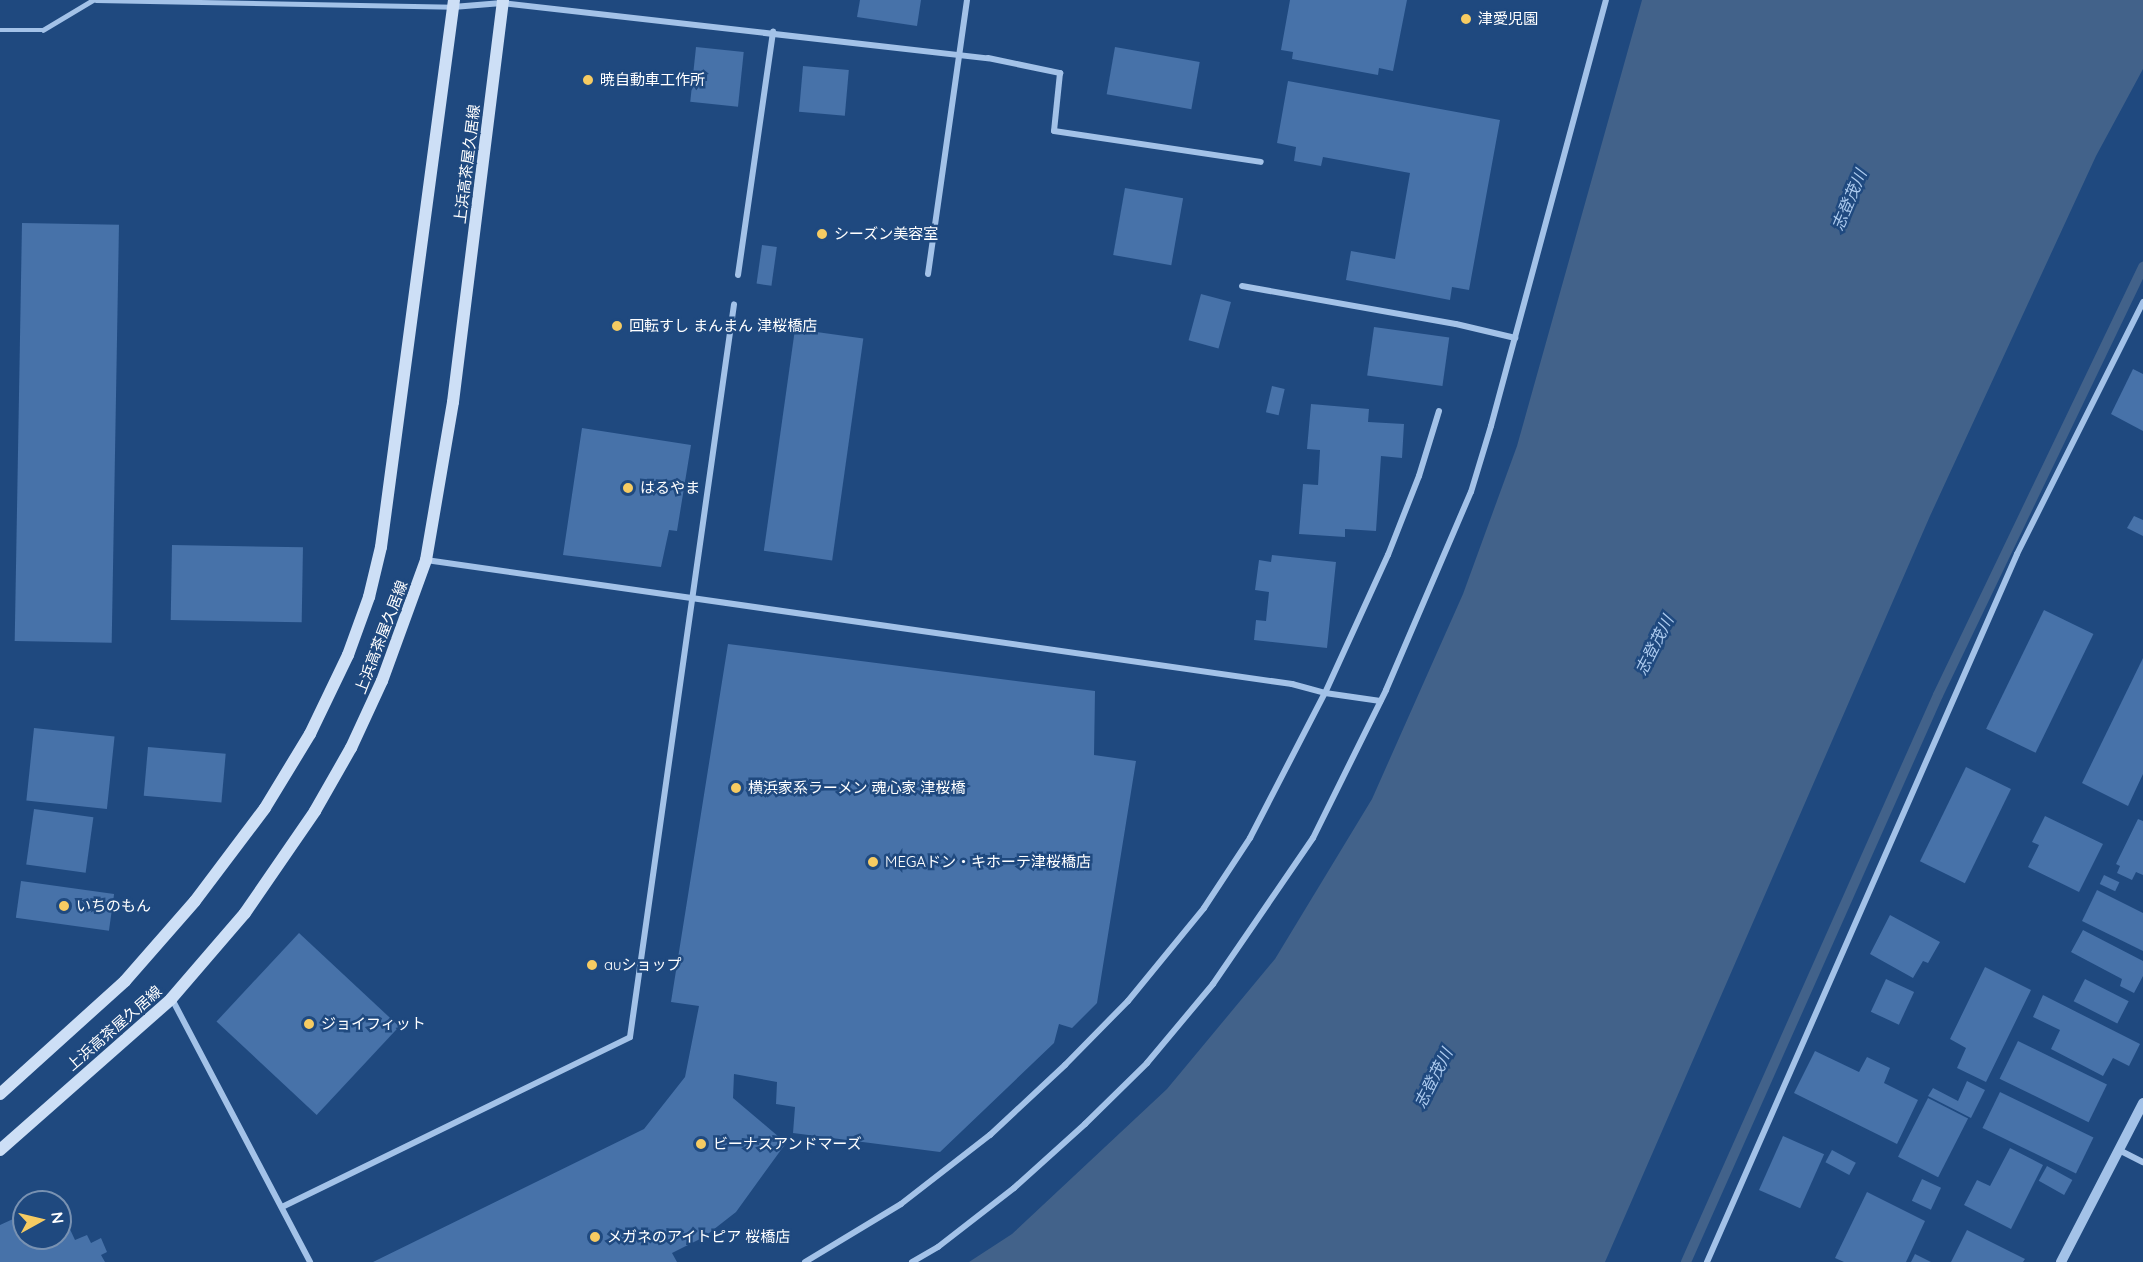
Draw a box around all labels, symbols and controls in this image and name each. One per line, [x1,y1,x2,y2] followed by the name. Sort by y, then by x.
[1478,10,1538,28] place label: 津愛児園
[1459,12,1473,26] marker: 津愛児園
[600,71,705,89] place label: 暁自動車工作所
[581,73,595,87] marker: 暁自動車工作所
[451,103,483,225] street label: 上浜高茶屋久居線
[1828,167,1870,233] water label: 志登茂川
[834,225,939,243] place label: シーズン美容室
[815,227,829,241] marker: シーズン美容室
[629,317,817,335] place label: 回転すし まんまん 津桜橋店
[610,319,624,333] marker: 回転すし まんまん 津桜橋店
[640,479,700,497] place label: はるやま
[621,481,635,495] marker: はるやま
[351,578,411,696] street label: 上浜高茶屋久居線
[1631,612,1677,678] water label: 志登茂川
[748,779,966,797] place label: 横浜家系ラーメン 魂心家 津桜橋
[729,781,743,795] marker: 横浜家系ラーメン 魂心家 津桜橋
[885,853,1091,871] place label: MEGAドン・キホーテ津桜橋店
[866,855,880,869] marker: MEGAドン・キホーテ津桜橋店
[76,897,151,915] place label: いちのもん
[57,899,71,913] marker: いちのもん
[604,956,681,974] place label: auショップ
[585,958,599,972] marker: auショップ
[63,982,165,1074] street label: 上浜高茶屋久居線
[321,1015,426,1033] place label: ジョイフィット
[302,1017,316,1031] marker: ジョイフィット
[1410,1045,1456,1111] water label: 志登茂川
[713,1135,863,1153] place label: ビーナスアンドマーズ
[694,1137,708,1151] marker: ビーナスアンドマーズ
[12,1190,72,1250] north arrow
[47,1211,69,1225] text: N
[607,1228,791,1246] place label: メガネのアイトピア 桜橋店
[588,1230,602,1244] marker: メガネのアイトピア 桜橋店

